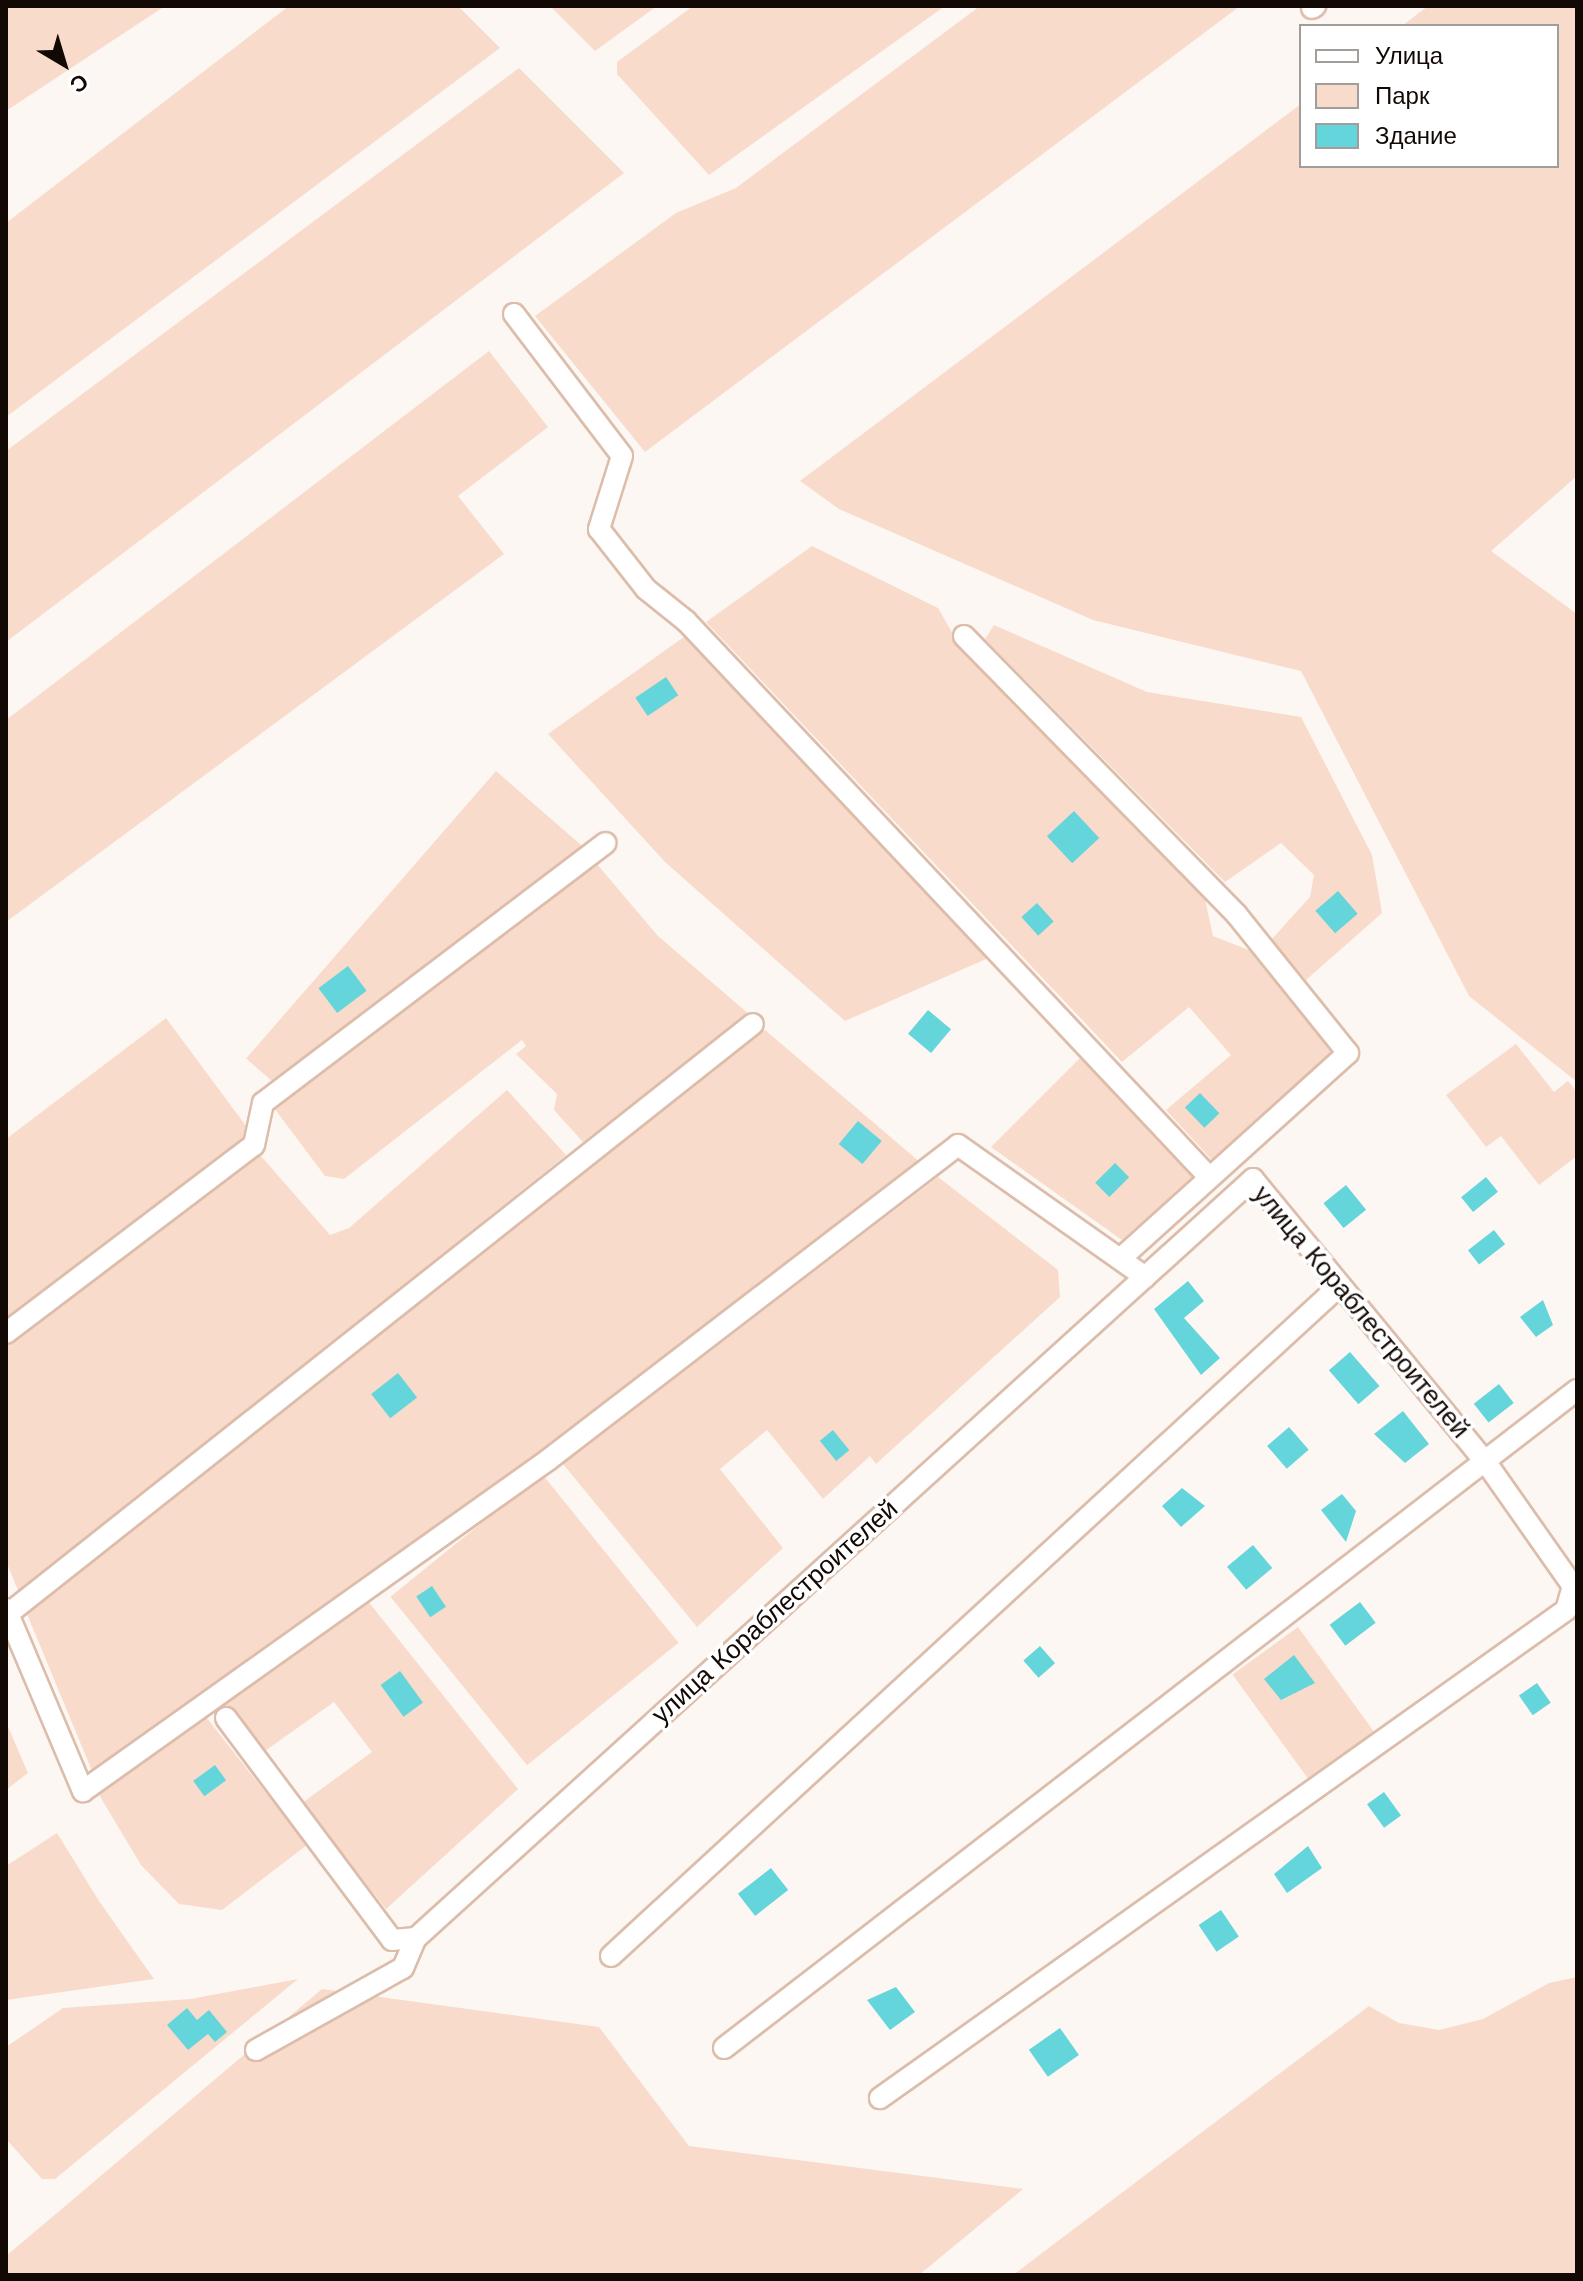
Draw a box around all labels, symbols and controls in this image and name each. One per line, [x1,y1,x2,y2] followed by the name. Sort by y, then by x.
[24,24,104,104] north arrow
[1299,24,1559,168] legend
[1375,42,1443,70] text: Улица
[65,69,93,98] text: С
[1375,82,1429,110] text: Парк
[1375,122,1457,150] text: Здание
[1246,1179,1476,1445] street label: улица Кораблестроителей
[646,1493,904,1731] street label: улица Кораблестроителей

